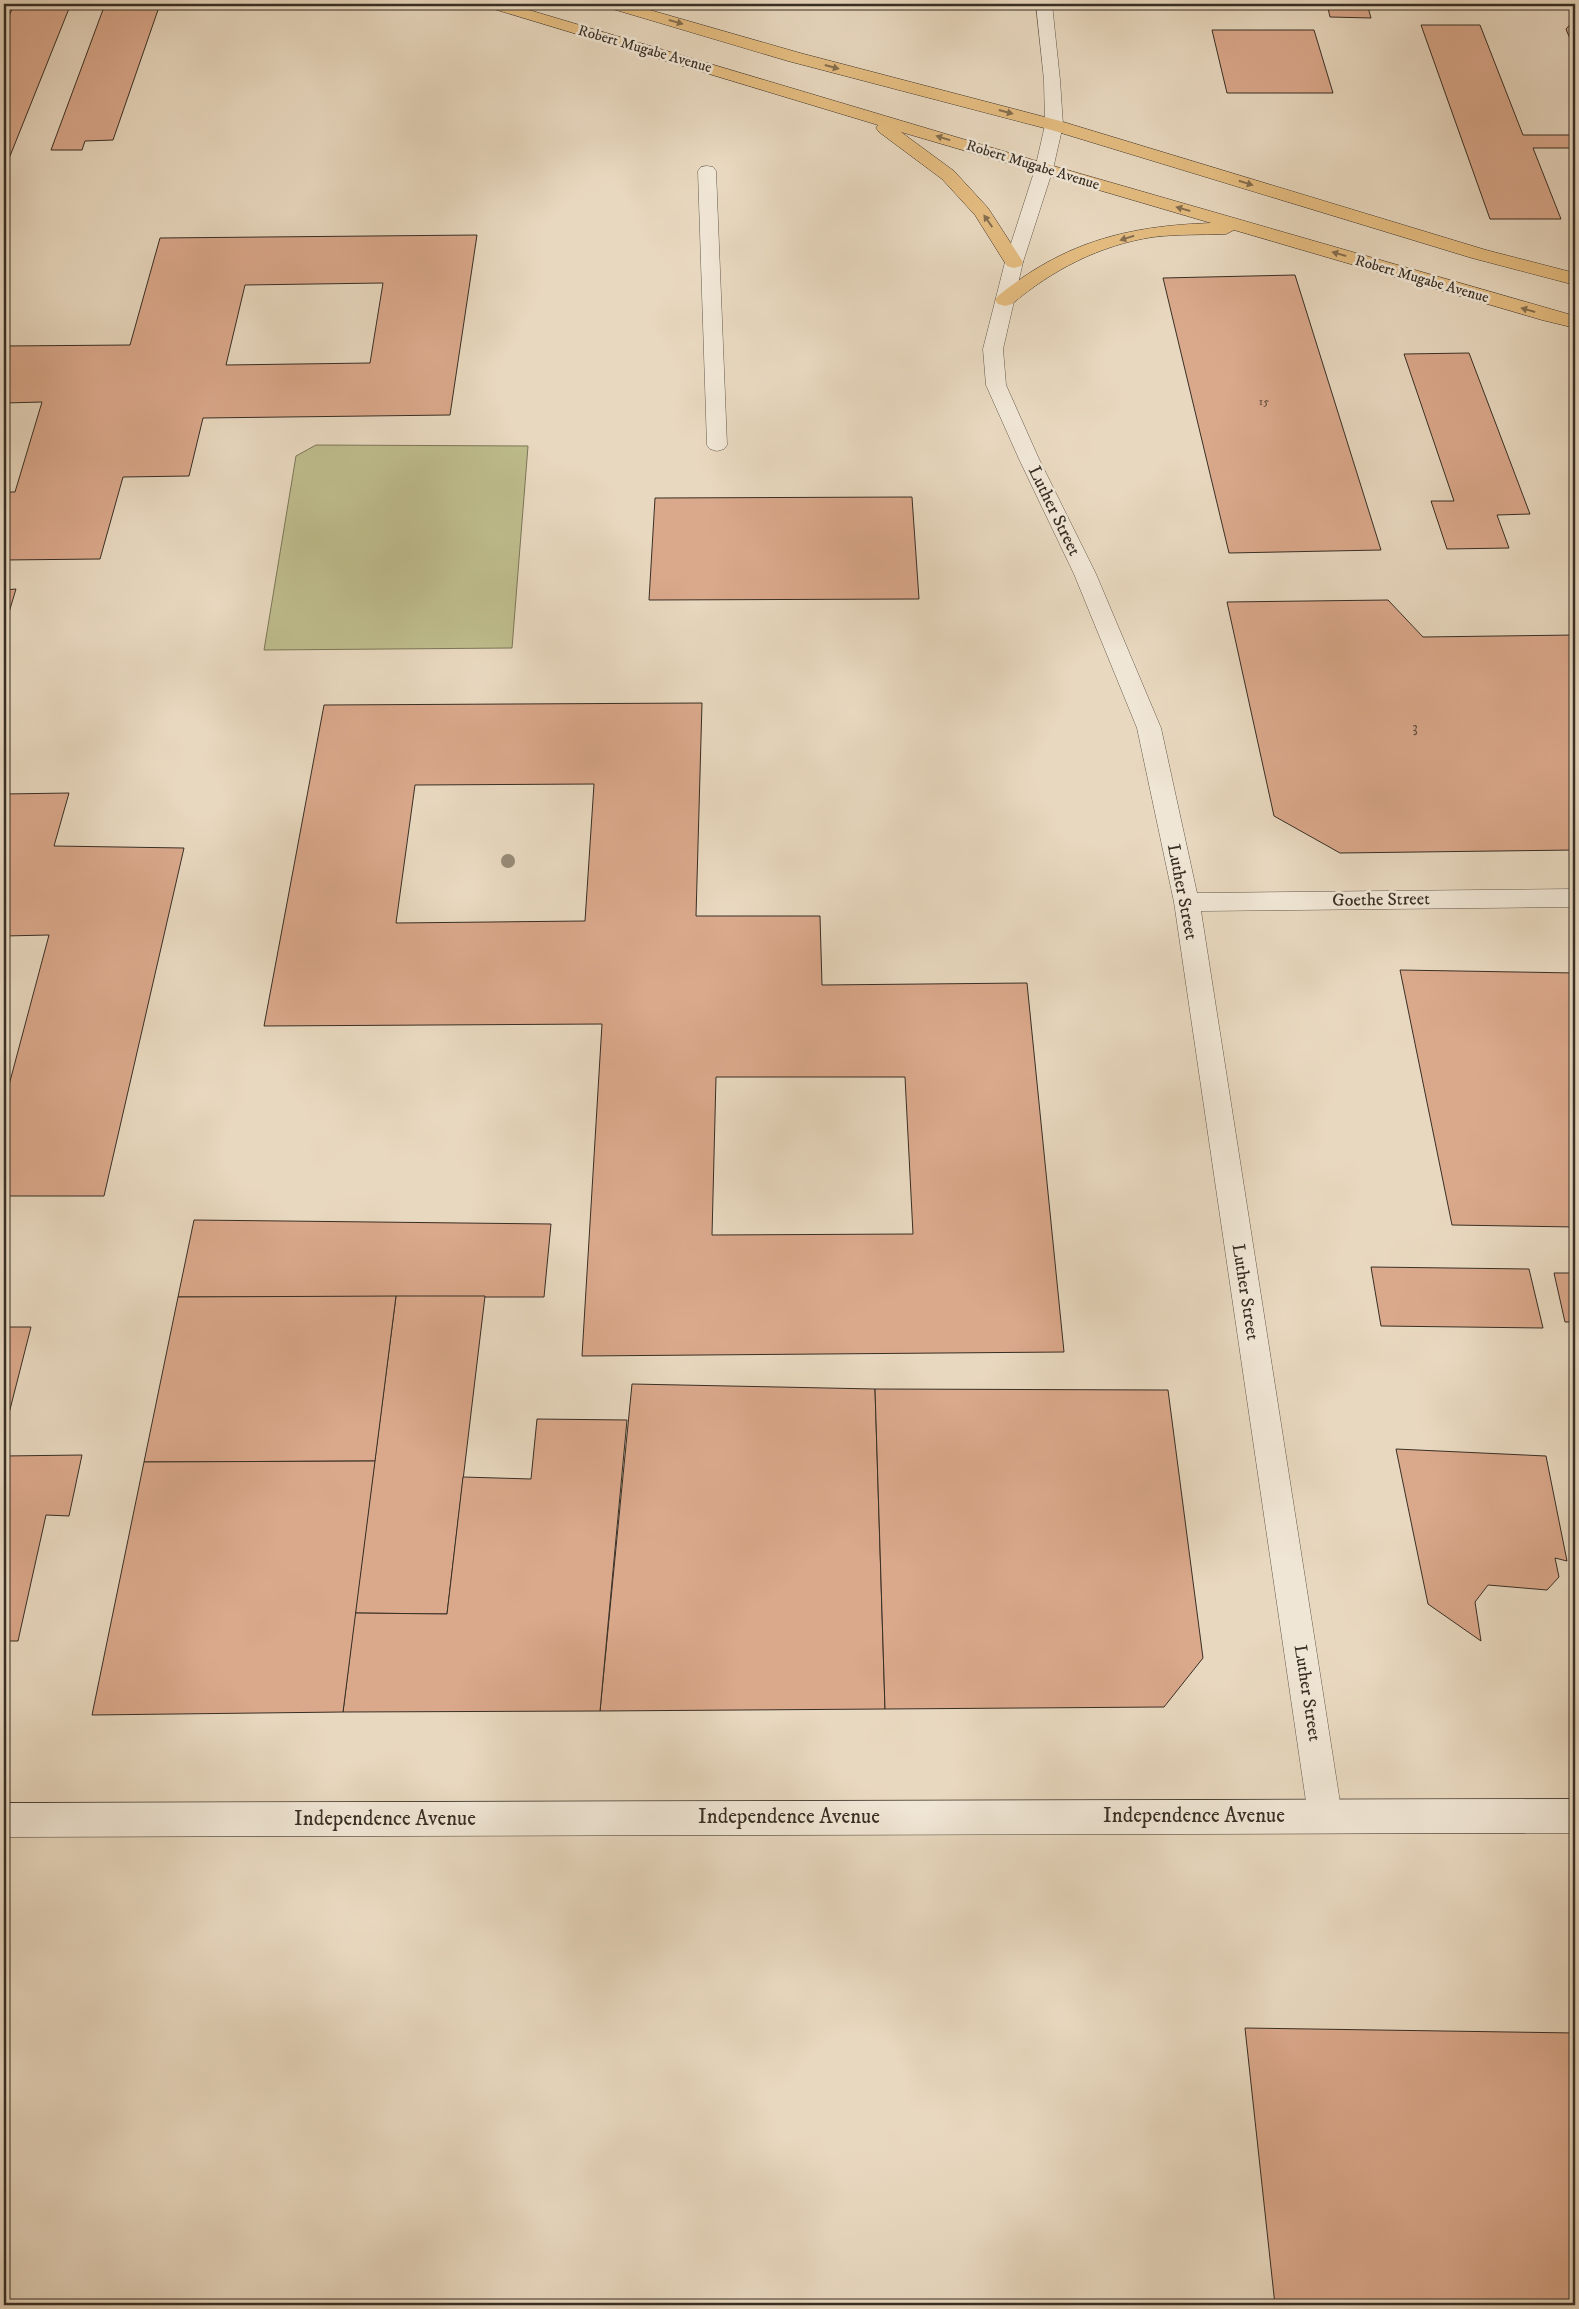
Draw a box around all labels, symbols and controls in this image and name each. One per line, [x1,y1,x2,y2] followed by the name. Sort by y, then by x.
[668,19,683,27] one-way arrow
[576,21,714,77] street label: Robert Mugabe Avenue
[824,63,840,71] one-way arrow
[999,108,1014,116] one-way arrow
[935,133,950,141] one-way arrow
[964,136,1102,194] street label: Robert Mugabe Avenue
[1238,180,1253,188] one-way arrow
[1175,204,1190,212] one-way arrow
[983,214,993,227] one-way arrow
[1120,235,1135,243] one-way arrow
[1331,250,1346,258] one-way arrow
[1353,251,1491,307] street label: Robert Mugabe Avenue
[1520,306,1536,314] one-way arrow
[1259,394,1269,409] house number: 15
[1023,462,1085,560] street label: Luther Street
[1412,718,1418,737] house number: 3
[1162,842,1202,942] street label: Luther Street
[1332,888,1430,912] street label: Goethe Street
[1227,1242,1264,1342] street label: Luther Street
[1289,1643,1326,1743] street label: Luther Street
[1103,1803,1285,1829] street label: Independence Avenue
[698,1804,880,1830] street label: Independence Avenue
[294,1806,476,1832] street label: Independence Avenue

